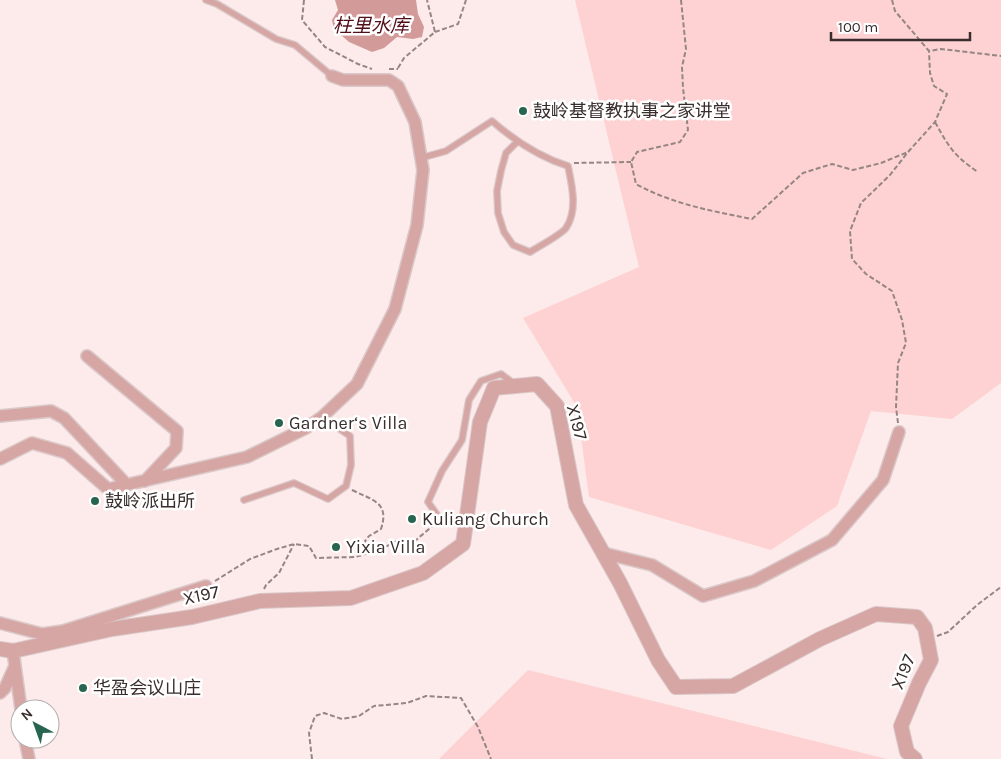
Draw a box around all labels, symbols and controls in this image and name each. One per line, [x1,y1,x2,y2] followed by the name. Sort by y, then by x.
[831,10,970,42] scale bar
[333,15,412,37] water label: 柱里水库
[838,18,878,36] text: 100 m
[533,100,731,122] place label: 鼓岭基督教执事之家讲堂
[517,105,529,117] marker: 鼓岭基督教执事之家讲堂
[562,402,592,443] street label: X197
[289,412,407,434] place label: Gardner‘s Villa
[273,417,285,429] marker: Gardner‘s Villa
[105,490,195,512] place label: 鼓岭派出所
[89,495,101,507] marker: 鼓岭派出所
[422,508,549,530] place label: Kuliang Church
[406,513,418,525] marker: Kuliang Church
[346,536,425,558] place label: Yixia Villa
[330,541,342,553] marker: Yixia Villa
[181,580,222,610] street label: X197
[886,651,920,693] street label: X197
[93,677,201,699] place label: 华盈会议山庄
[77,682,89,694] marker: 华盈会议山庄
[10,699,60,749] north arrow
[17,705,36,724] text: N

